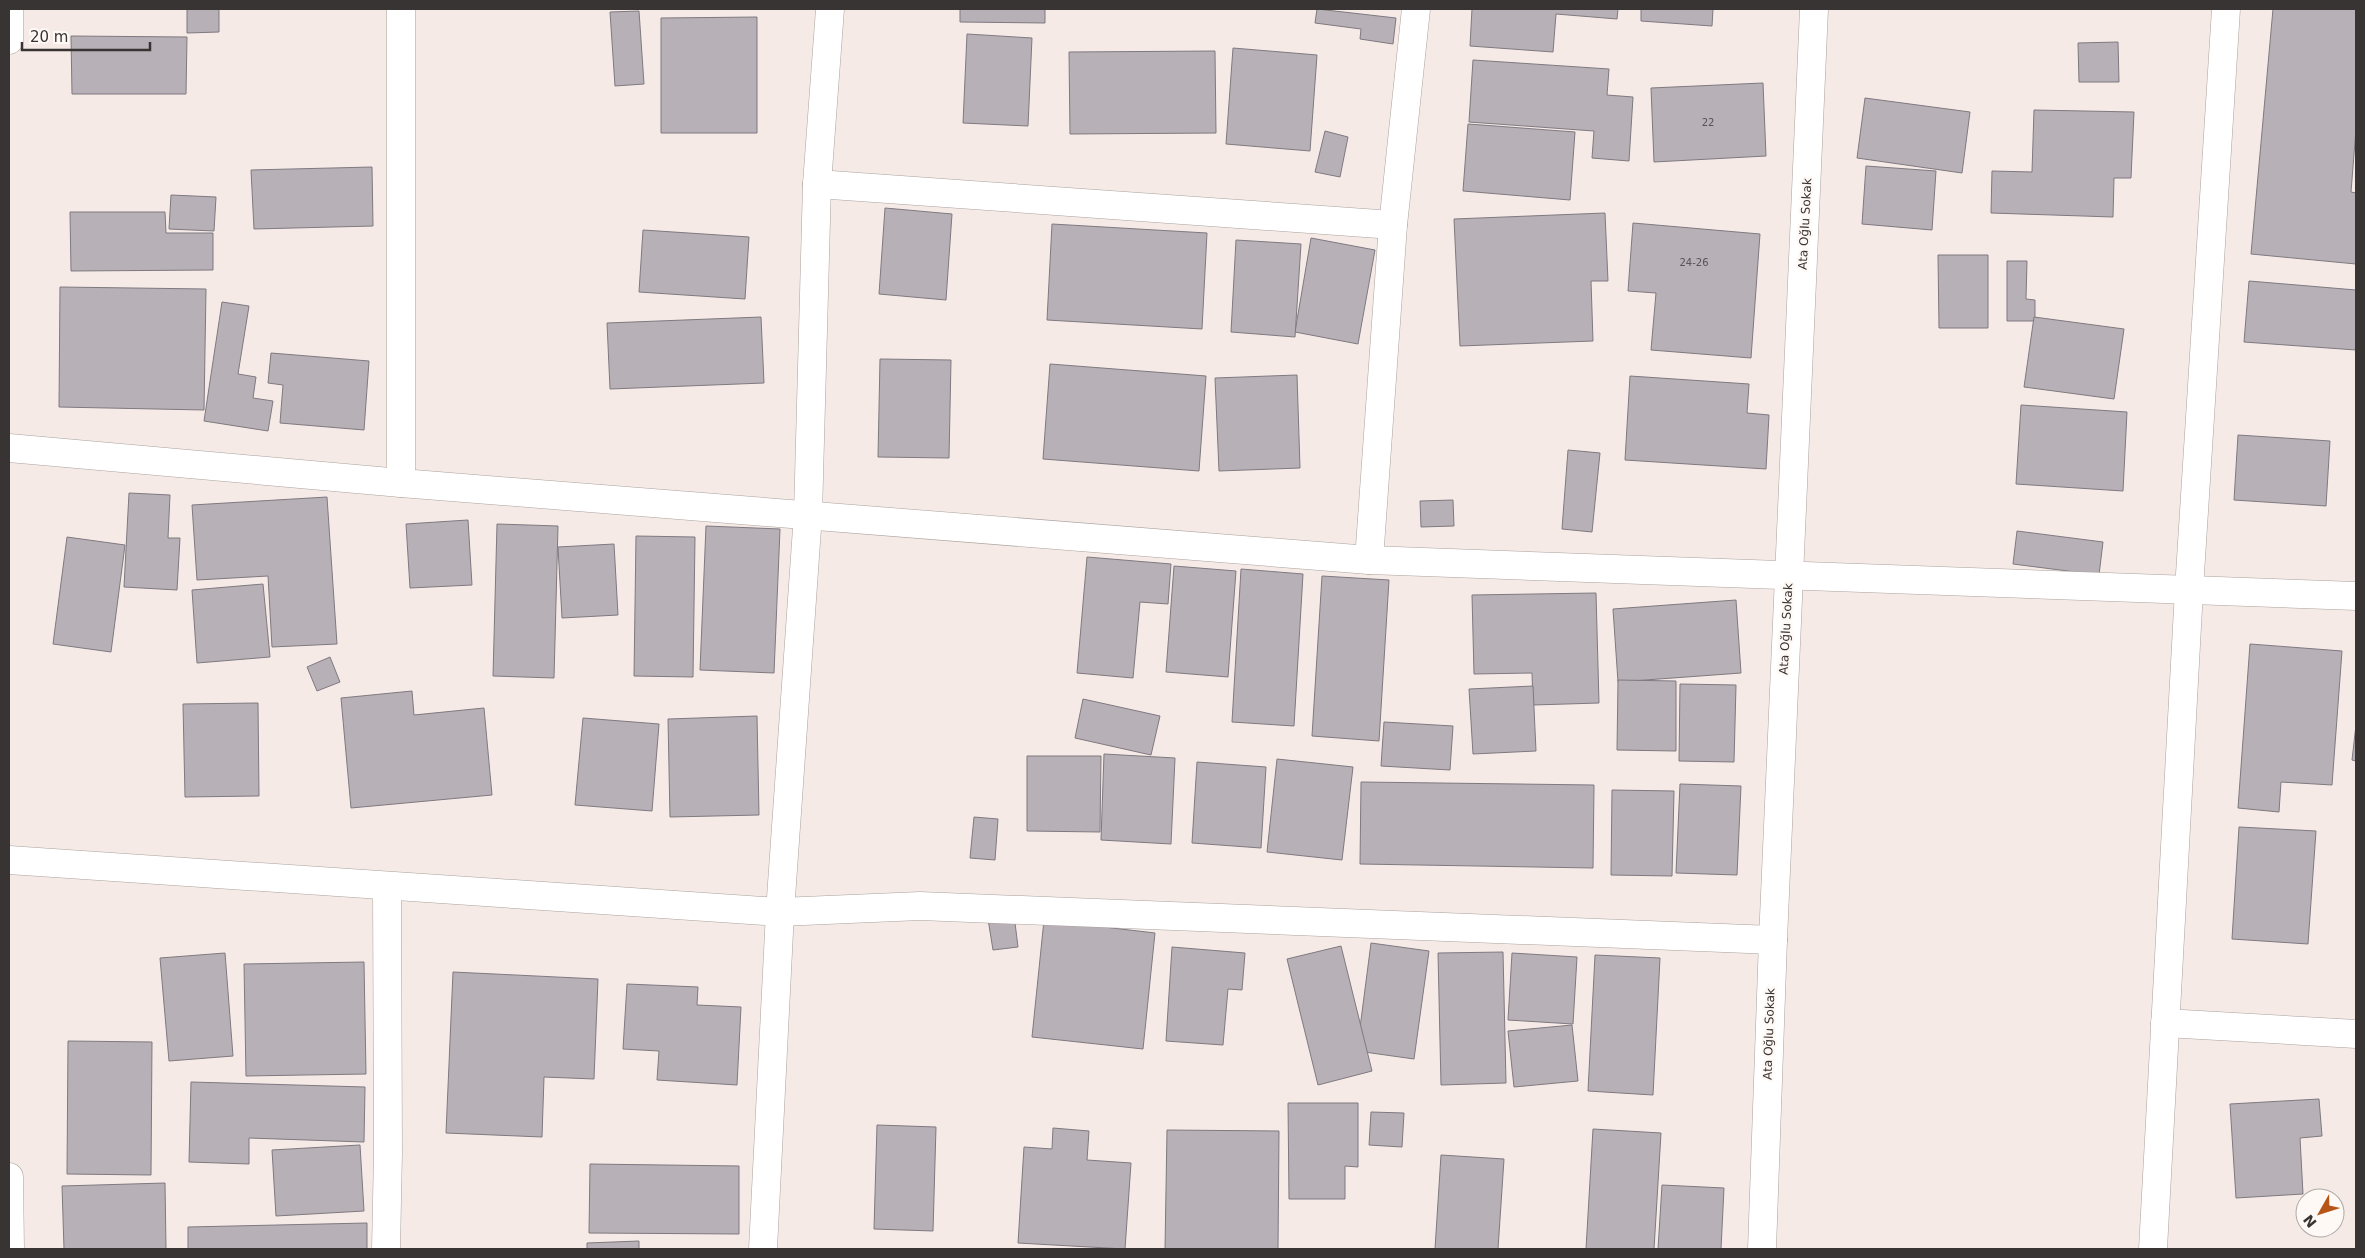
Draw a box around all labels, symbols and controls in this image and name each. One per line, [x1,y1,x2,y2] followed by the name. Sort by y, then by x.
[22,20,150,52] scale bar
[30,28,68,46] text: 20 m
[1702,117,1714,128] house number: 22
[1796,178,1814,270] street label: Ata Oğlu Sokak
[1679,257,1709,268] house number: 24-26
[1777,583,1795,675] street label: Ata Oğlu Sokak
[1760,988,1778,1080] street label: Ata Oğlu Sokak
[2295,1188,2345,1238] north arrow
[2300,1212,2320,1231] text: N

